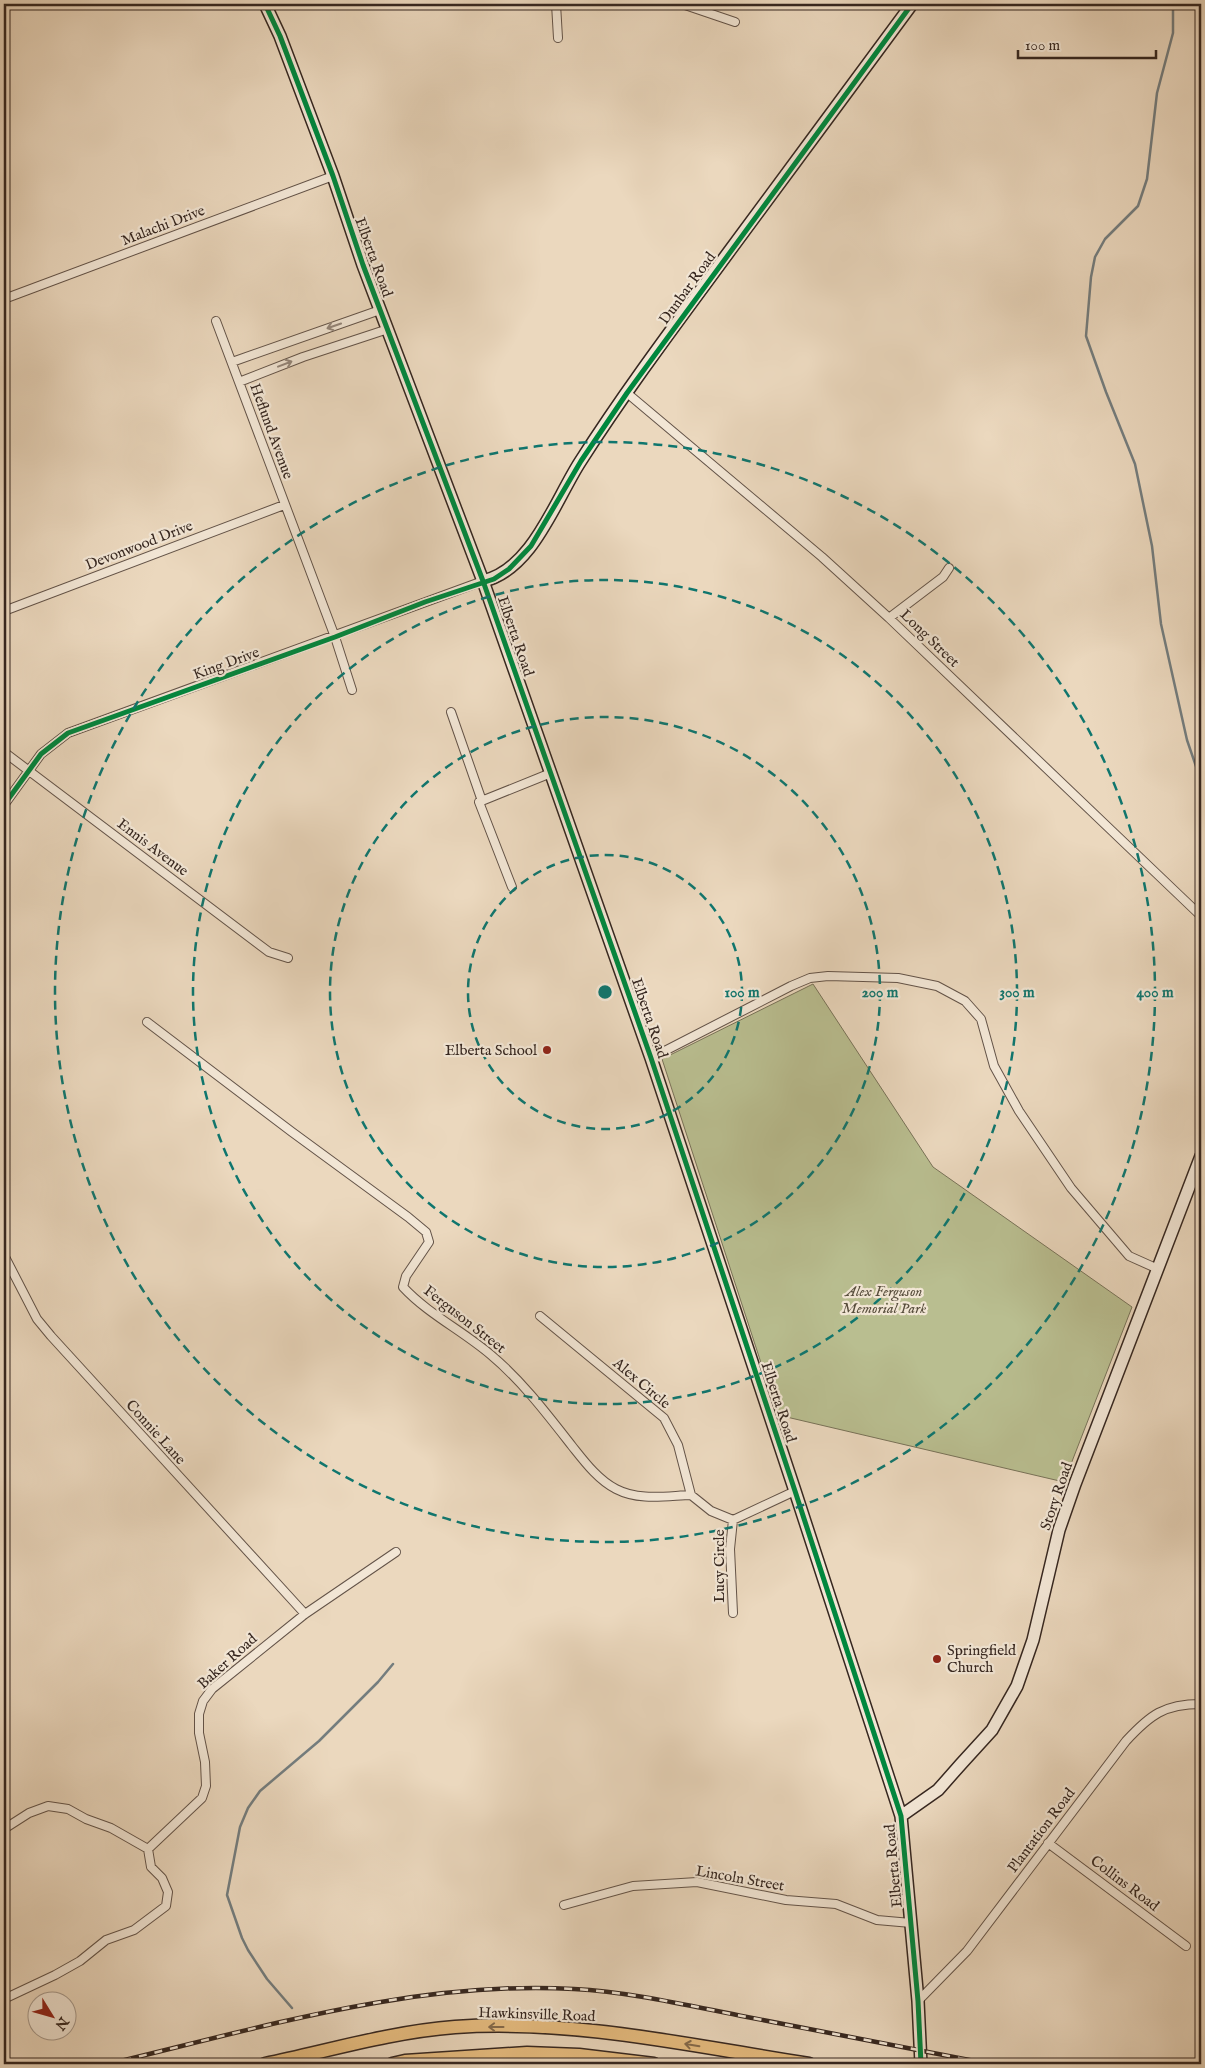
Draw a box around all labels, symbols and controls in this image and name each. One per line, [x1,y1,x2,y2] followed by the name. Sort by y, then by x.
[1018,28,1155,60] scale bar
[1025,36,1061,55] text: 100 m
[119,201,208,250] street label: Malachi Drive
[350,215,397,301] street label: Elberta Road
[655,248,721,328] street label: Dunbar Road
[327,322,342,331] one-way arrow
[277,358,292,367] one-way arrow
[245,381,298,482] street label: Heflund Avenue
[83,516,196,575] street label: Devonwood Drive
[493,593,538,680] street label: Elberta Road
[896,605,963,671] street label: Long Street
[190,643,262,684] street label: King Drive
[113,814,192,881] street label: Ennis Avenue
[627,975,672,1062] street label: Elberta Road
[596,983,614,1001] centre of rings
[724,983,760,1002] text: 100 m
[862,983,899,1002] text: 200 m
[999,983,1035,1002] text: 300 m
[1137,983,1174,1002] text: 400 m
[445,1041,538,1060] place label: Elberta School
[541,1044,553,1056] marker: Elberta School
[420,1281,510,1358] street label: Ferguson Street
[842,1282,926,1318] park label: Alex Ferguson Memorial Park
[608,1353,674,1413] street label: Alex Circle
[757,1359,801,1446] street label: Elberta Road
[122,1396,190,1469] street label: Connie Lane
[1036,1459,1077,1533] street label: Story Road
[710,1529,729,1603] street label: Lucy Circle
[194,1629,262,1693] street label: Baker Road
[947,1641,1017,1677] place label: Springfield Church
[931,1653,943,1665] marker: Springfield Church
[1003,1783,1080,1876] street label: Plantation Road
[880,1822,907,1908] street label: Elberta Road
[1086,1851,1164,1916] street label: Collins Road
[694,1861,786,1896] street label: Lincoln Street
[28,1990,78,2040] north arrow
[478,2003,597,2026] street label: Hawkinsville Road
[51,2012,73,2033] text: N
[488,2022,504,2032] one-way arrow
[685,2040,701,2050] one-way arrow

